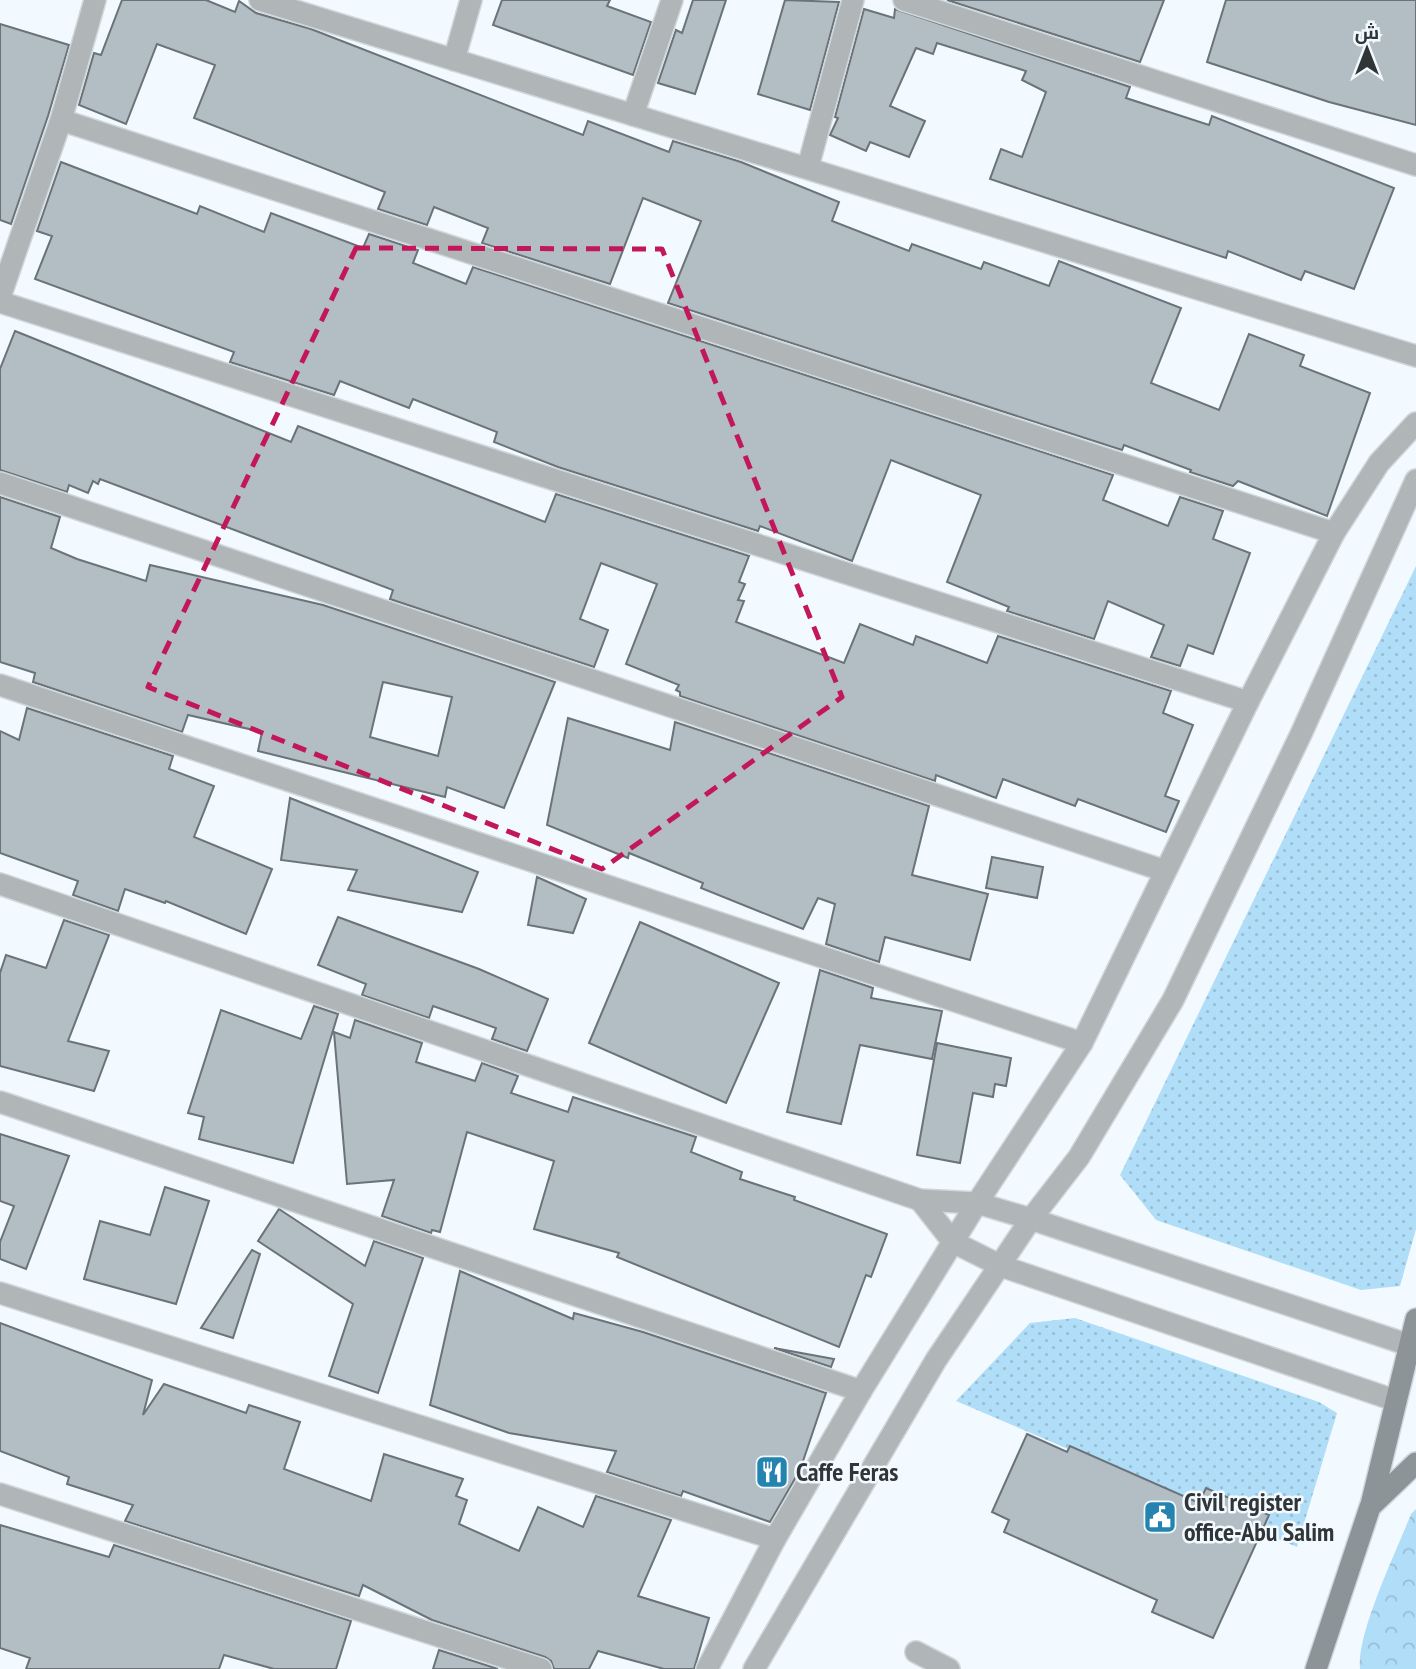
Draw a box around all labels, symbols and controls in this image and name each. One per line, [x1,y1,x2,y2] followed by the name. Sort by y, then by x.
[1332,14,1402,84] north arrow
[1355,20,1379,44] text: ش
[753,1453,791,1491] restaurant icon: Caffe Feras
[796,1455,898,1488] place label: Caffe Feras
[1184,1485,1334,1548] place label: Civil register office-Abu Salim
[1141,1498,1179,1536] public building icon: Civil register office-Abu Salim

